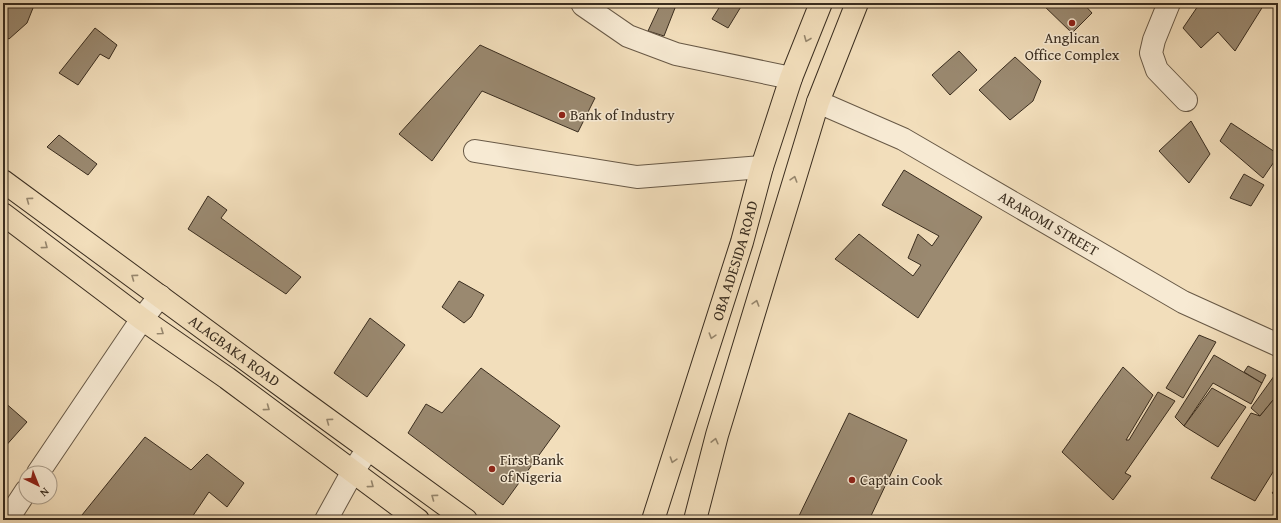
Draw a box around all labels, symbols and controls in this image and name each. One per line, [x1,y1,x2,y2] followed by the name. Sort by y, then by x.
[1067,18,1077,28] marker: Anglican Office Complex
[1025,27,1120,65] place label: Anglican Office Complex
[803,36,811,43] one-way arrow
[570,104,675,125] place label: Bank of Industry
[557,110,567,120] marker: Bank of Industry
[789,176,798,183] one-way arrow
[995,186,1103,261] street label: ARAROMI STREET
[27,198,34,205] one-way arrow
[706,198,763,323] street label: OBA ADESIDA ROAD
[41,241,48,248] one-way arrow
[132,275,139,282] one-way arrow
[751,300,760,307] one-way arrow
[185,310,284,391] street label: ALAGBAKA ROAD
[157,327,164,335] one-way arrow
[708,333,717,340] one-way arrow
[262,403,269,410] one-way arrow
[326,418,333,426] one-way arrow
[711,438,719,445] one-way arrow
[500,449,564,487] place label: First Bank of Nigeria
[669,456,677,463] one-way arrow
[487,464,497,474] marker: First Bank of Nigeria
[18,465,58,505] north arrow
[860,469,943,490] place label: Captain Cook
[847,475,857,485] marker: Captain Cook
[367,480,374,487] one-way arrow
[36,484,53,501] text: N
[431,494,438,502] one-way arrow

